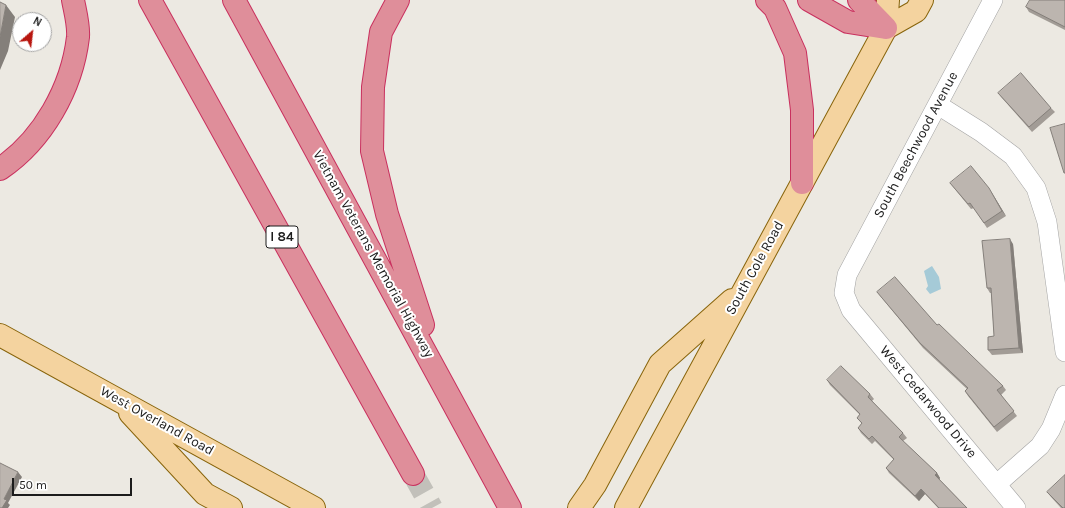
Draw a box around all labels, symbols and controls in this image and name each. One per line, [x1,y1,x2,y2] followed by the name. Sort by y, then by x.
[12,12,52,52] north arrow
[31,14,44,29] text: N
[870,69,962,221] street label: South Beechwood Avenue
[309,147,437,361] street label: Vietnam Veterans Memorial Highway
[722,218,788,318] street label: South Cole Road
[266,226,298,248] road number: I 84
[876,342,980,462] street label: West Cedarwood Drive
[97,383,217,459] street label: West Overland Road
[14,470,134,496] scale bar
[19,478,47,492] text: 50 m

